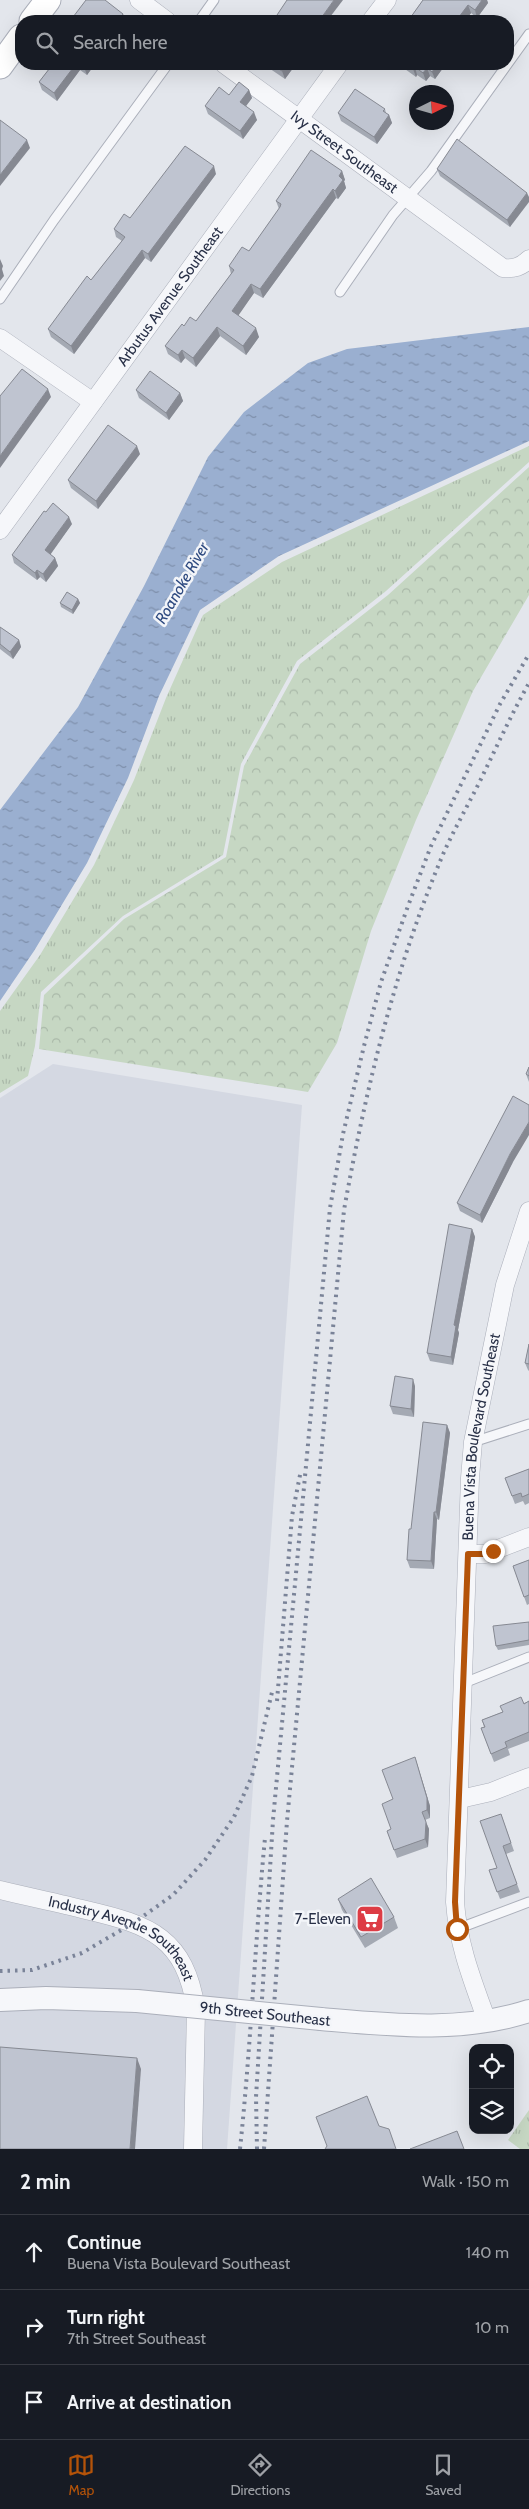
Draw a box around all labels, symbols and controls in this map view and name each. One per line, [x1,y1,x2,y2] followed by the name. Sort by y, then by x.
[15,15,514,70] search box
[33,29,61,57] icon: search
[73,31,167,54] text: Search here
[409,85,454,130] north arrow
[287,107,401,197] street label: Ivy Street Southeast
[113,223,227,370] street label: Arbutus Avenue Southeast
[151,538,213,627] water label: Roanoke River
[459,1332,504,1541] street label: Buena Vista Boulevard Southeast
[482,1540,505,1563] route end
[47,1892,198,1983] street label: Industry Avenue Southeast
[355,1904,385,1934] supermarket icon: 7-Eleven
[295,1910,351,1928] place label: 7-Eleven
[446,1918,469,1941] route start
[199,1998,331,2030] street label: 9th Street Southeast
[469,2044,514,2134] map controls
[469,2044,514,2089] button: locate
[469,2089,514,2134] button: layers
[20,2169,71,2194] text: 2 min
[422,2172,509,2191] text: Walk · 150 m
[67,2231,141,2254] text: Continue
[20,2238,48,2266] icon: ahead
[466,2243,509,2262] text: 140 m
[67,2254,290,2273] text: Buena Vista Boulevard Southeast
[67,2306,145,2329] text: Turn right
[20,2313,48,2341] icon: right
[475,2318,509,2337] text: 10 m
[67,2329,206,2348] text: 7th Street Southeast
[20,2388,48,2416] icon: arrive
[67,2391,231,2414] text: Arrive at destination
[67,2451,95,2499] tab: Map
[230,2451,290,2499] tab: Directions
[425,2451,462,2499] tab: Saved

